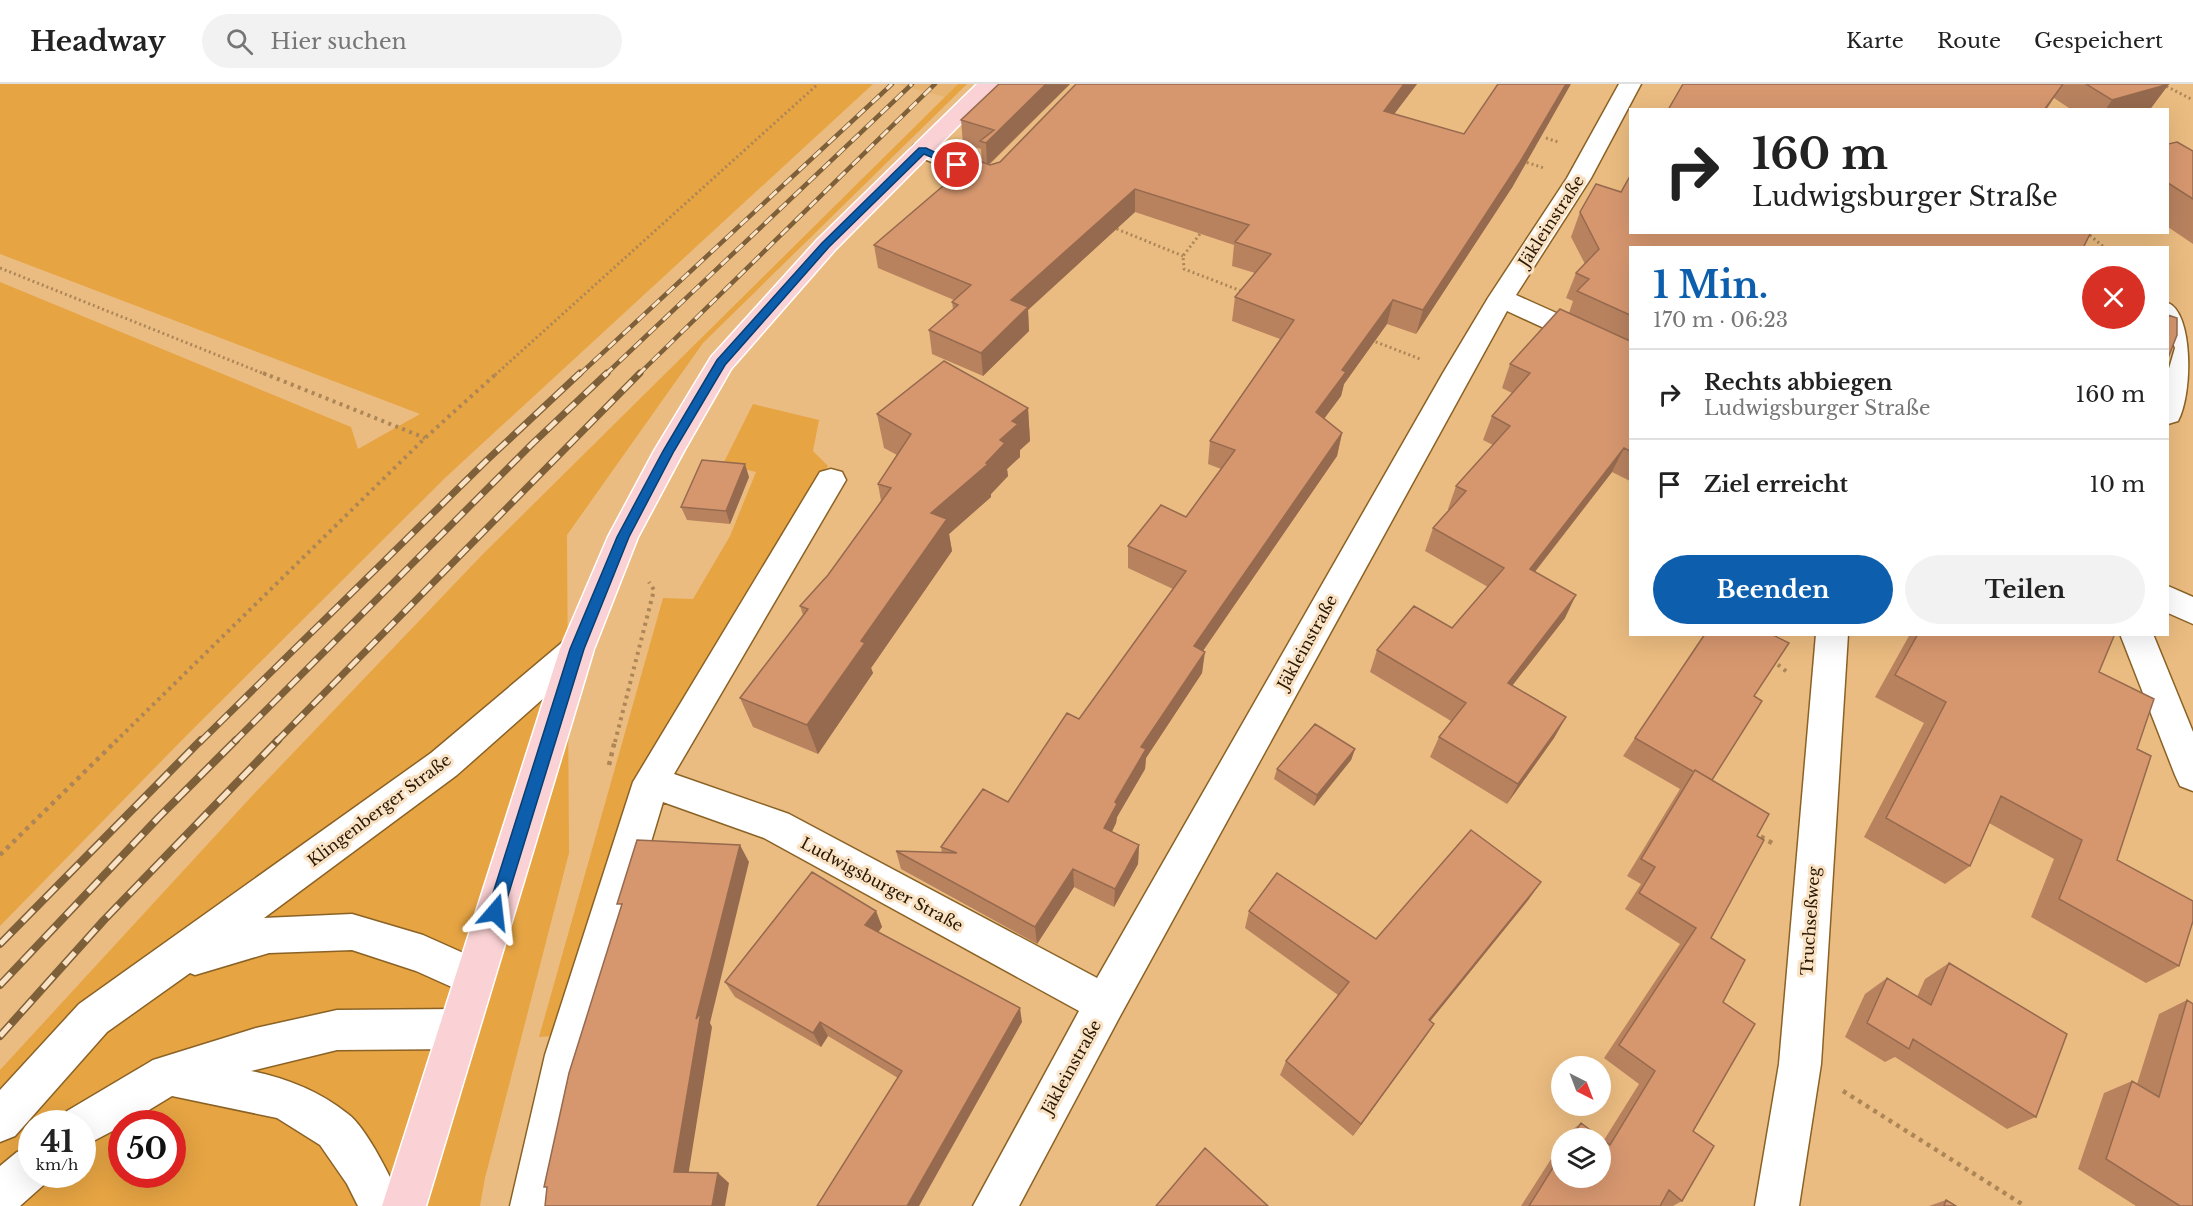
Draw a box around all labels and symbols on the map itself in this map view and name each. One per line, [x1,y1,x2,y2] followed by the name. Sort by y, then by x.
[931,139,982,190] pin
[1513,171,1588,272] street label: Jäkleinstraße
[1272,591,1341,695] street label: Jäkleinstraße
[303,750,455,870] street label: Klingenberger Straße
[797,833,967,935] street label: Ludwigsburger Straße
[1796,866,1824,976] street label: Truchseßweg
[463,880,527,944] position arrow
[1036,1016,1105,1120] street label: Jäkleinstraße
[1551,1056,1611,1116] north arrow
[108,1110,186,1188] speed limit sign: 50

